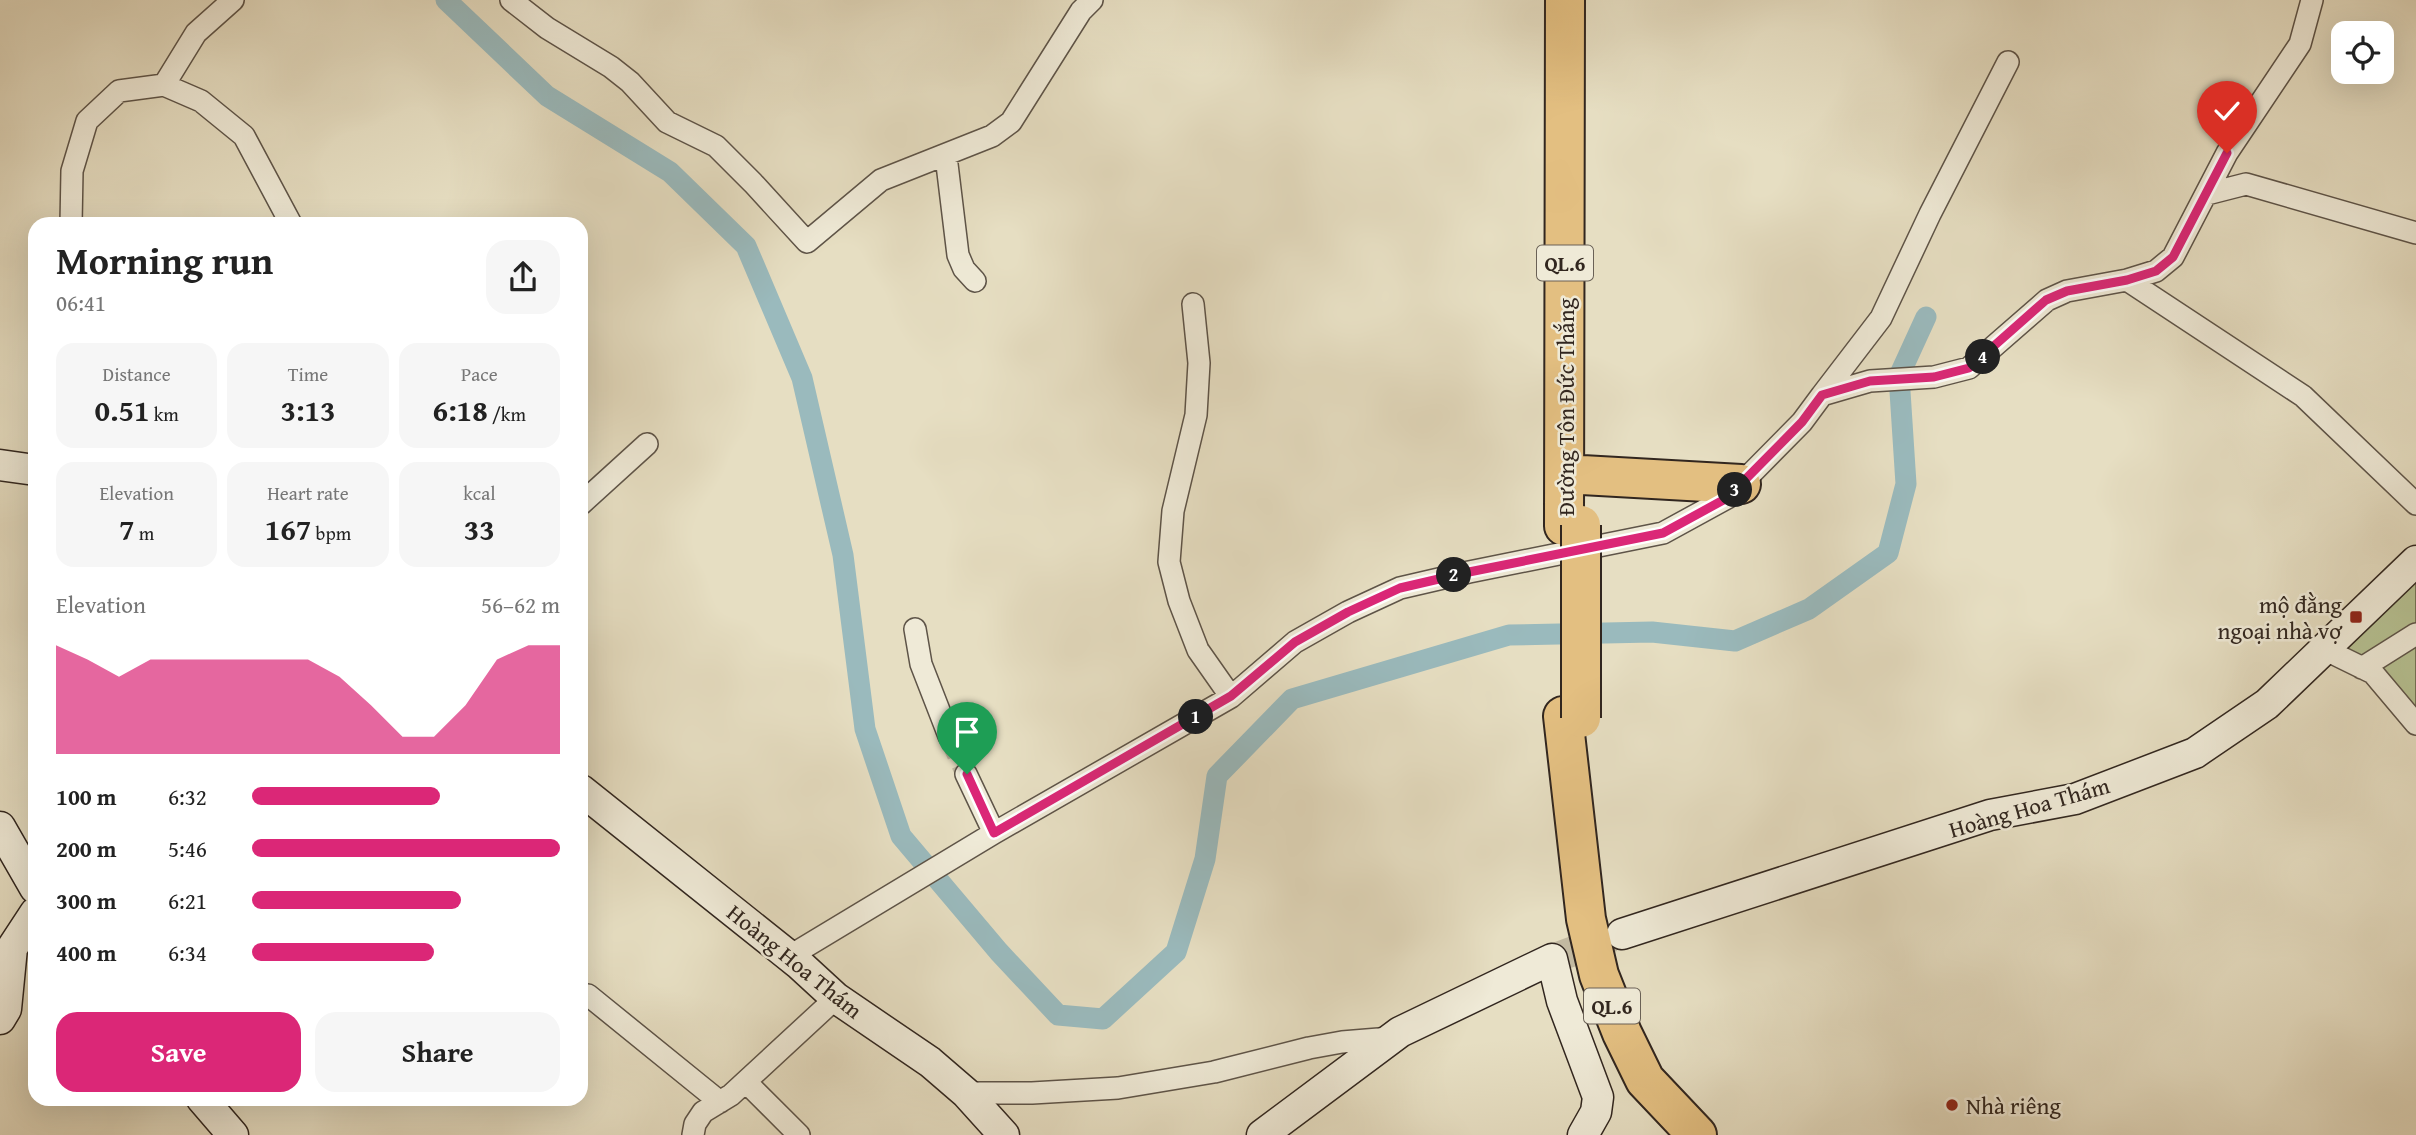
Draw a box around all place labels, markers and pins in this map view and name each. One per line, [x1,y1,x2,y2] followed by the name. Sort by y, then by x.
[2197,81,2257,153] pin
[1966,340,2000,374] pin: 4
[1718,472,1752,508] pin: 3
[1436,558,1472,592] pin: 2
[2218,588,2343,647] place label: mộ đằng ngoại nhà vợ
[2348,609,2364,625] marker: mộ đằng ngoại nhà vợ
[1178,700,1214,734] pin: 1
[937,702,997,774] pin
[1966,1089,2062,1122] place label: Nhà riêng
[1944,1097,1960,1113] marker: Nhà riêng

